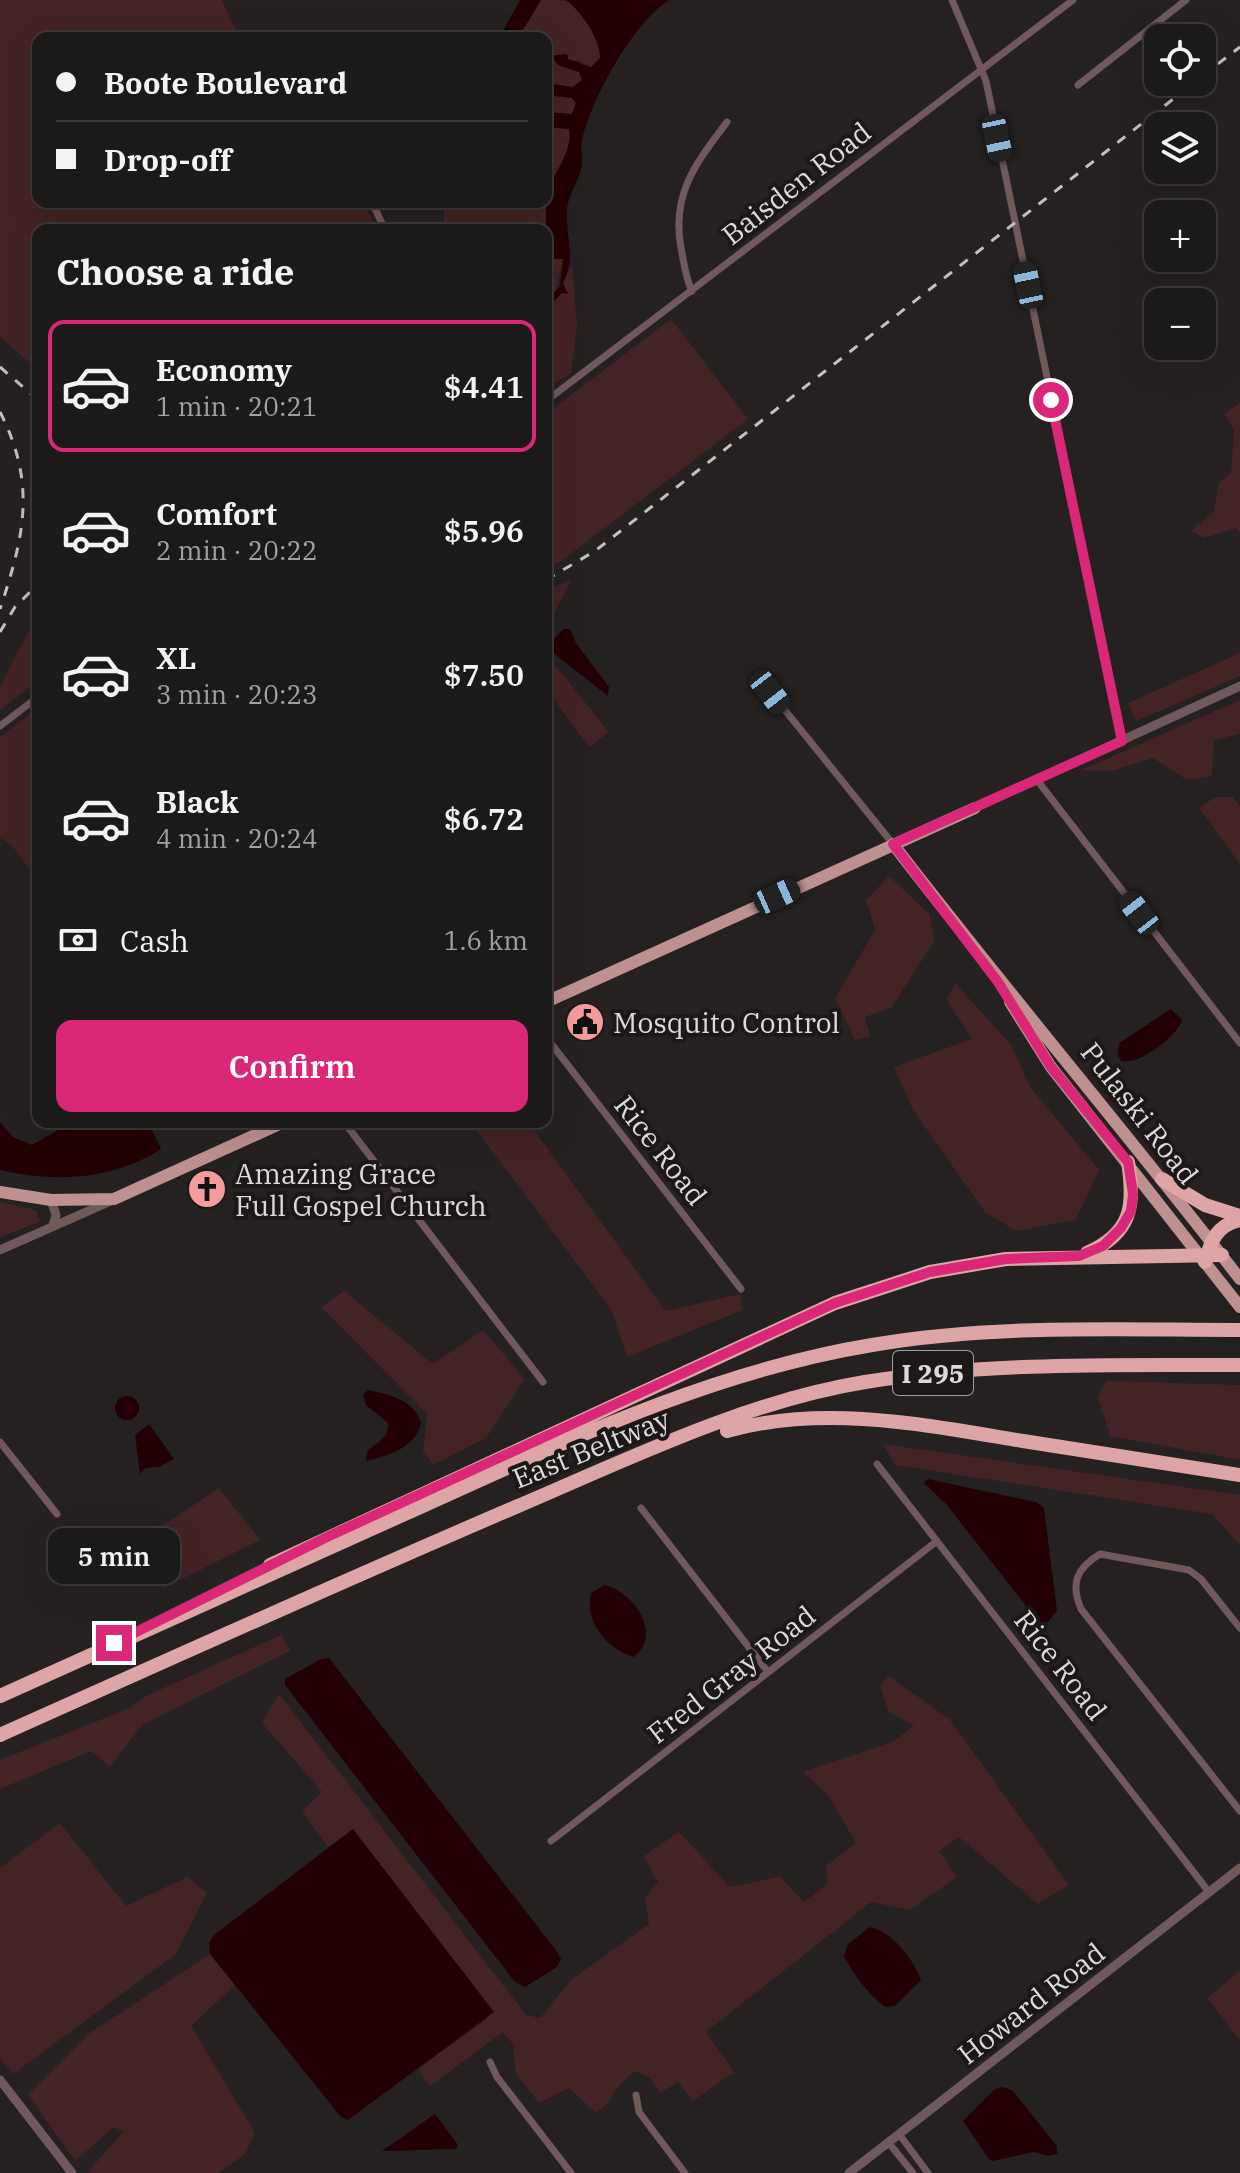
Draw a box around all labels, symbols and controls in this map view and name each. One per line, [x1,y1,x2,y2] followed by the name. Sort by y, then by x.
[1144,24,1216,360] map controls
[1144,24,1216,96] button: locate
[104,63,347,102] text: Boote Boulevard
[980,112,1014,164] car
[1144,112,1216,184] button: layers
[714,113,878,253] street label: Baisden Road
[104,140,232,179] text: Drop-off
[1144,200,1216,272] button: +
[56,248,295,295] text: Choose a ride
[1011,259,1045,311] car
[1144,288,1216,360] button: −
[60,350,132,422] icon: car
[156,350,292,389] text: Economy
[444,367,524,406] text: $4.41
[1033,382,1069,418] route start
[156,389,318,423] text: 1 min · 20:21
[60,494,132,566] icon: car
[156,494,277,533] text: Comfort
[444,511,524,550] text: $5.96
[156,533,318,567] text: 2 min · 20:22
[60,638,132,710] icon: car
[156,638,196,677] text: XL
[444,655,524,694] text: $7.50
[746,666,794,718] car
[156,677,318,711] text: 3 min · 20:23
[60,782,132,854] icon: car
[156,782,239,821] text: Black
[444,799,524,838] text: $6.72
[156,821,318,855] text: 4 min · 20:24
[750,875,804,917] car
[1115,887,1163,939] car
[56,918,100,962] icon: cash
[120,921,189,960] text: Cash
[444,923,528,957] text: 1.6 km
[564,1001,606,1043] public building icon: Mosquito Control
[613,1004,840,1041] place label: Mosquito Control
[56,1020,528,1112] button: Confirm
[1073,1034,1207,1192] street label: Pulaski Road
[606,1087,716,1213] street label: Rice Road
[235,1155,487,1224] place label: Amazing Grace Full Gospel Church
[186,1168,228,1210] church icon: Amazing Grace Full Gospel Church
[893,1351,973,1395] road number: I 295
[507,1400,675,1496] street label: East Beltway
[48,1527,180,1583] callout: 5 min
[78,1539,150,1573] text: 5 min
[639,1597,823,1751] street label: Fred Gray Road
[1006,1602,1116,1728] street label: Rice Road
[96,1625,132,1661] route end
[950,1934,1112,2072] street label: Howard Road

